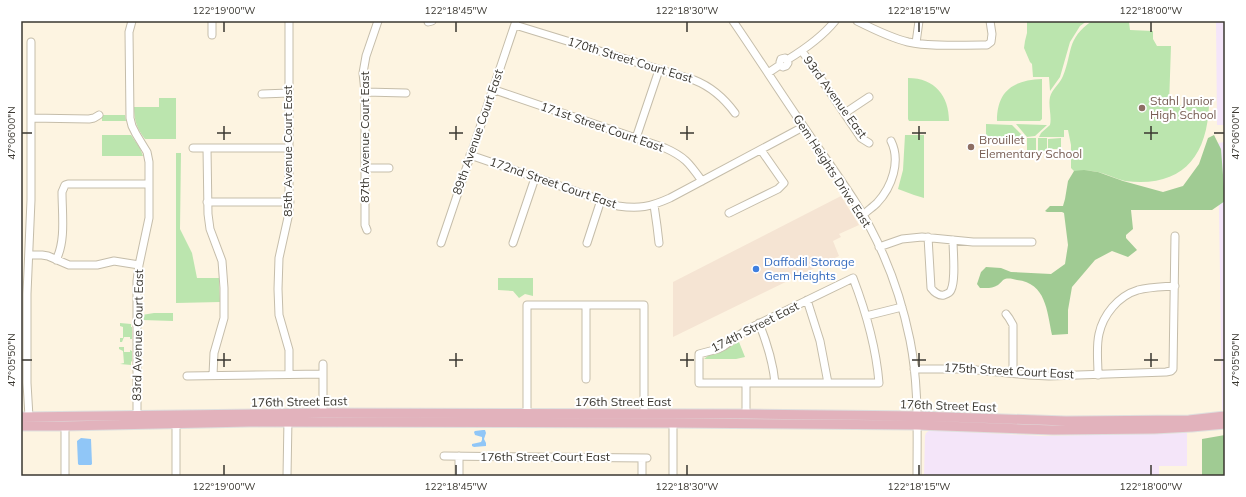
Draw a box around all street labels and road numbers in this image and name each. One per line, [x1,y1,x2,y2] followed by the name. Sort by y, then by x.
[566,33,695,86] street label: 170th Street Court East
[800,53,870,141] street label: 93rd Avenue East
[449,67,506,196] street label: 89th Avenue Court East
[357,71,372,203] street label: 87th Avenue Court East
[280,85,295,217] street label: 85th Avenue Court East
[539,98,666,155] street label: 171st Street Court East
[790,112,875,230] street label: Gem Heights Drive East
[488,154,619,211] street label: 172nd Street Court East
[129,269,146,401] street label: 83rd Avenue Court East
[708,298,801,355] street label: 174th Street East
[944,360,1074,381] street label: 175th Street Court East
[251,393,347,410] street label: 176th Street East
[575,394,671,409] street label: 176th Street East
[900,396,997,415] street label: 176th Street East
[480,449,610,464] street label: 176th Street Court East

